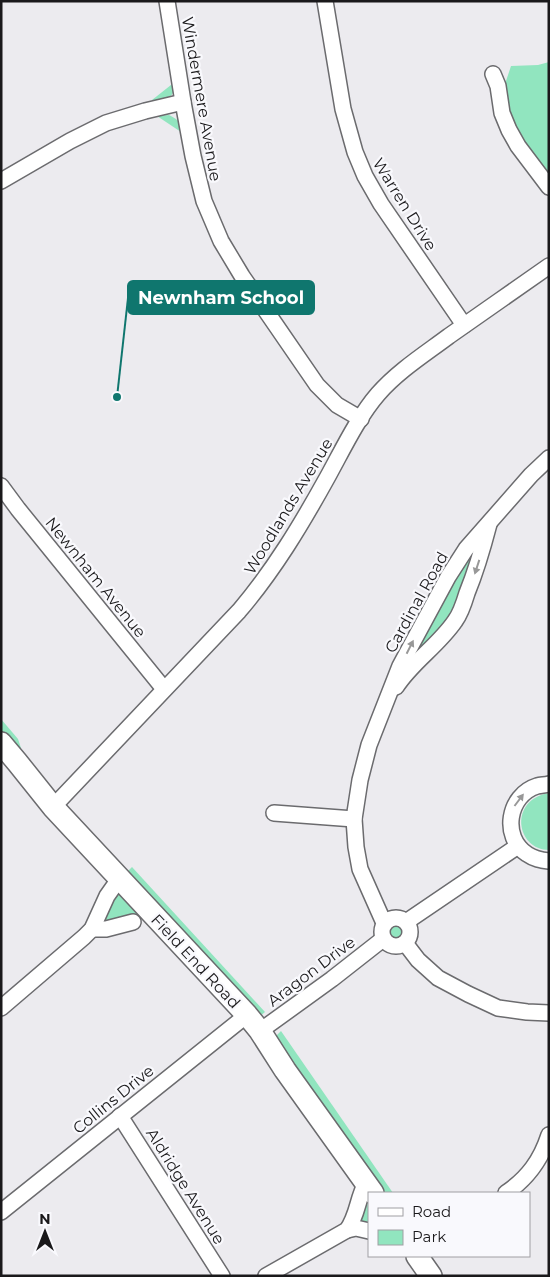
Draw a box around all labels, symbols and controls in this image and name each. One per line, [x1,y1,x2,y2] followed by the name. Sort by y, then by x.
[178,15,225,183] street label: Windermere Avenue
[369,155,441,254] street label: Warren Drive
[128,281,314,314] callout: Newnham School
[138,287,304,309] text: Newnham School
[240,435,337,578] street label: Woodlands Avenue
[41,513,150,641] street label: Newnham Avenue
[381,548,452,656] street label: Cardinal Road
[473,559,480,574] one-way arrow
[406,639,414,654] one-way arrow
[513,794,524,807] one-way arrow
[147,910,244,1012] street label: Field End Road
[264,932,359,1010] street label: Aragon Drive
[69,1061,158,1138] street label: Collins Drive
[142,1125,229,1248] street label: Aldridge Avenue
[368,1192,530,1257] legend
[412,1202,451,1221] text: Road
[20,1207,70,1257] north arrow
[39,1210,51,1228] text: N
[412,1227,446,1246] text: Park

